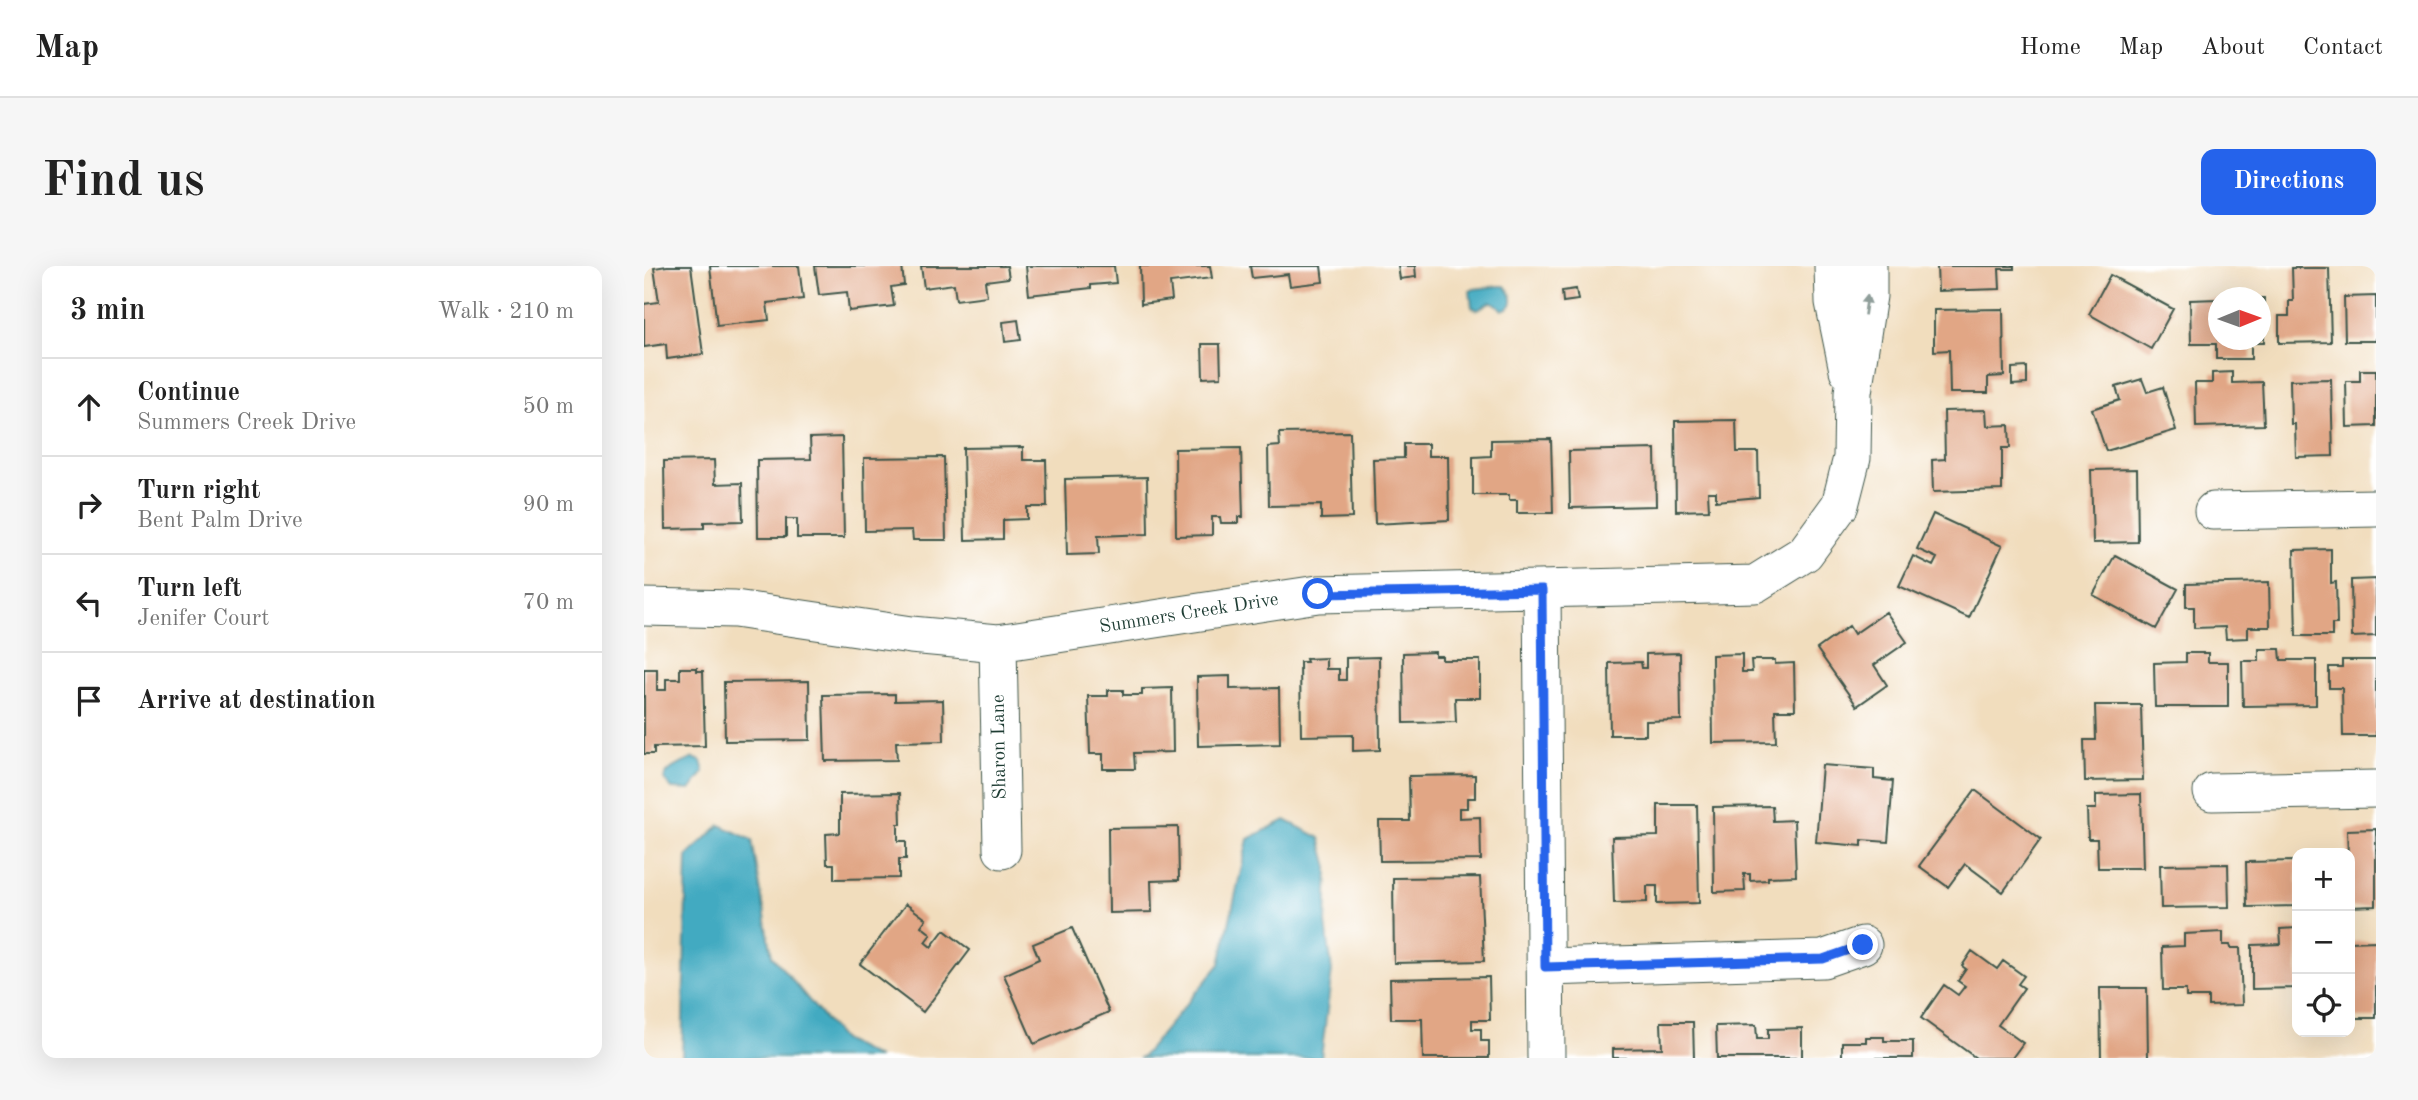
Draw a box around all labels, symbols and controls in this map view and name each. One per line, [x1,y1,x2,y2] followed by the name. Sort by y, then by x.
[35,32,99,65] text: Map
[2020,36,2081,60] text: Home
[2119,36,2163,60] text: Map
[2201,36,2265,60] text: About
[2303,36,2383,60] text: Contact
[2201,149,2376,215] button: Directions
[42,158,205,207] text: Find us
[2208,287,2271,350] north arrow
[1861,294,1872,316] one-way arrow
[70,296,145,326] text: 3 min
[438,300,574,323] text: Walk · 210 m
[137,380,240,406] text: Continue
[70,388,108,426] icon: ahead
[523,395,574,418] text: 50 m
[137,411,356,434] text: Summers Creek Drive
[137,478,260,504] text: Turn right
[70,486,108,524] icon: right
[523,493,574,516] text: 90 m
[137,509,303,532] text: Bent Palm Drive
[137,576,242,602] text: Turn left
[1302,578,1333,609] route start
[70,584,108,622] icon: left
[1098,590,1280,638] street label: Summers Creek Drive
[523,591,574,614] text: 70 m
[137,607,269,630] text: Jenifer Court
[70,682,108,720] icon: arrive
[137,688,376,714] text: Arrive at destination
[990,694,1010,800] street label: Sharon Lane
[2292,848,2355,1037] map controls
[2292,848,2355,911] button: +
[2292,911,2355,974] button: −
[1847,929,1878,960] route end
[2292,974,2355,1037] button: locate

